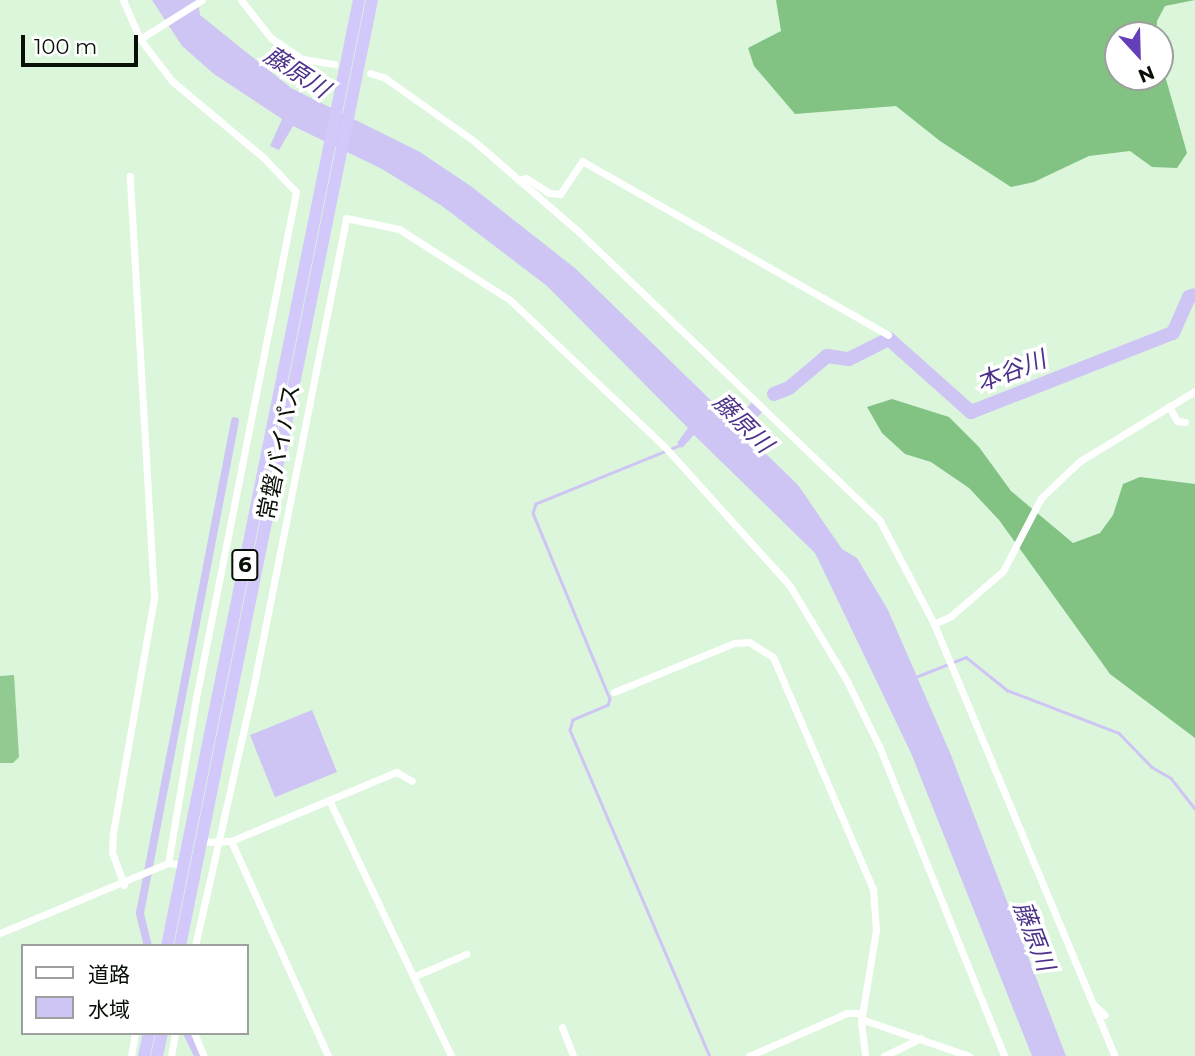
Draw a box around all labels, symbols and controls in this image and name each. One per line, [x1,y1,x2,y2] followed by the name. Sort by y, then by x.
[24,21,142,65] scale bar
[1104,21,1174,91] north arrow
[34,34,97,59] text: 100 m
[259,40,335,104] water label: 藤原川
[1135,61,1158,88] text: N
[972,345,1050,397] water label: 本谷川
[252,382,306,522] street label: 常磐バイパス
[707,387,779,459] water label: 藤原川
[231,548,259,582] road number: 6
[1008,897,1060,975] water label: 藤原川
[21,944,248,1035] legend
[88,962,130,987] text: 道路
[88,997,130,1022] text: 水域

